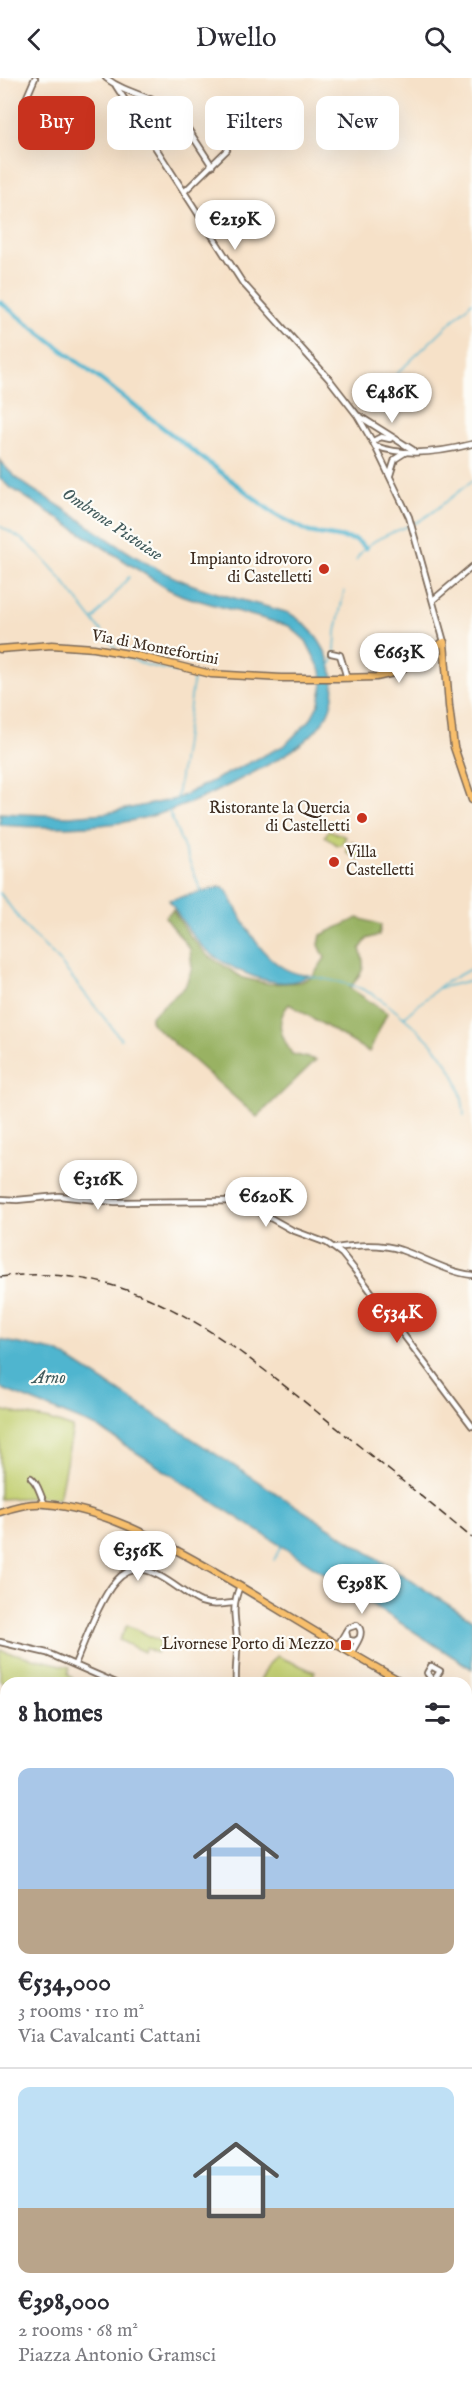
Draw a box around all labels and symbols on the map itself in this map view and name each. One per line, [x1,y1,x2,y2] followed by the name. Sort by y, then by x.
[193,200,277,251] pin: €219K
[350,373,434,424] pin: €486K
[57,483,167,567] water label: Ombrone Pistoiese
[190,550,312,588] place label: Impianto idrovoro di Castelletti
[317,562,331,576] marker: Impianto idrovoro di Castelletti
[89,626,220,670] street label: Via di Montefortini
[357,633,441,684] pin: €663K
[209,799,350,837] place label: Ristorante la Quercia di Castelletti
[355,811,369,825] marker: Ristorante la Quercia di Castelletti
[345,843,414,881] place label: Villa Castelletti
[327,855,341,869] marker: Villa Castelletti
[56,1160,140,1211] pin: €316K
[224,1177,308,1228] pin: €620K
[355,1293,439,1344] pin: €534K
[30,1367,66,1390] water label: Arno
[96,1531,180,1582] pin: €356K
[320,1564,404,1615] pin: €398K
[162,1635,334,1655] place label: Livornese Porto di Mezzo
[339,1638,353,1652] marker: Livornese Porto di Mezzo

